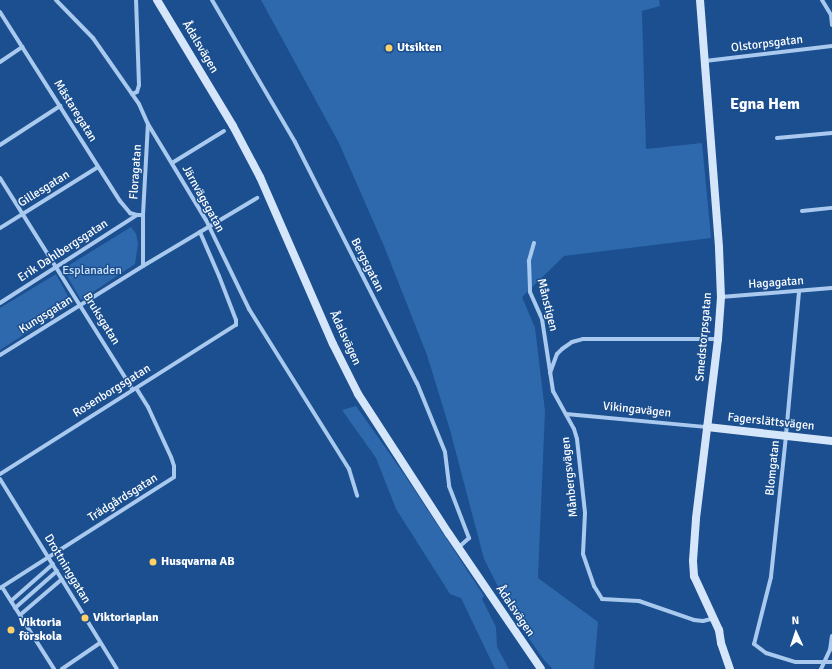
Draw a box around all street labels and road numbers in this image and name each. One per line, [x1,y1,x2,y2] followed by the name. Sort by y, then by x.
[179,18,221,76] street label: Ådalsvägen
[730,32,804,56] street label: Olstorpsgatan
[50,77,100,145] street label: Mästaregatan
[127,144,145,200] street label: Floragatan
[179,163,227,235] street label: Järnvägsgatan
[16,167,72,211] street label: Gillesgatan
[15,217,111,285] street label: Erik Dahlbergsgatan
[347,236,387,294] street label: Bergsgatan
[748,274,804,292] street label: Hagagatan
[533,277,561,333] street label: Månstigen
[79,290,123,348] street label: Bruksgatan
[693,292,715,382] street label: Smedstorpsgatan
[16,293,76,337] street label: Kungsgatan
[326,308,364,368] street label: Ådalsvägen
[71,361,153,421] street label: Rosenborgsgatan
[602,399,672,421] street label: Vikingavägen
[727,410,815,434] street label: Fagerslättsvägen
[559,436,581,518] street label: Månbergsvägen
[763,440,783,496] street label: Blomgatan
[85,471,161,525] street label: Trädgårdsgatan
[41,532,93,606] street label: Drottninggatan
[493,583,537,639] street label: Ådalsvägen

